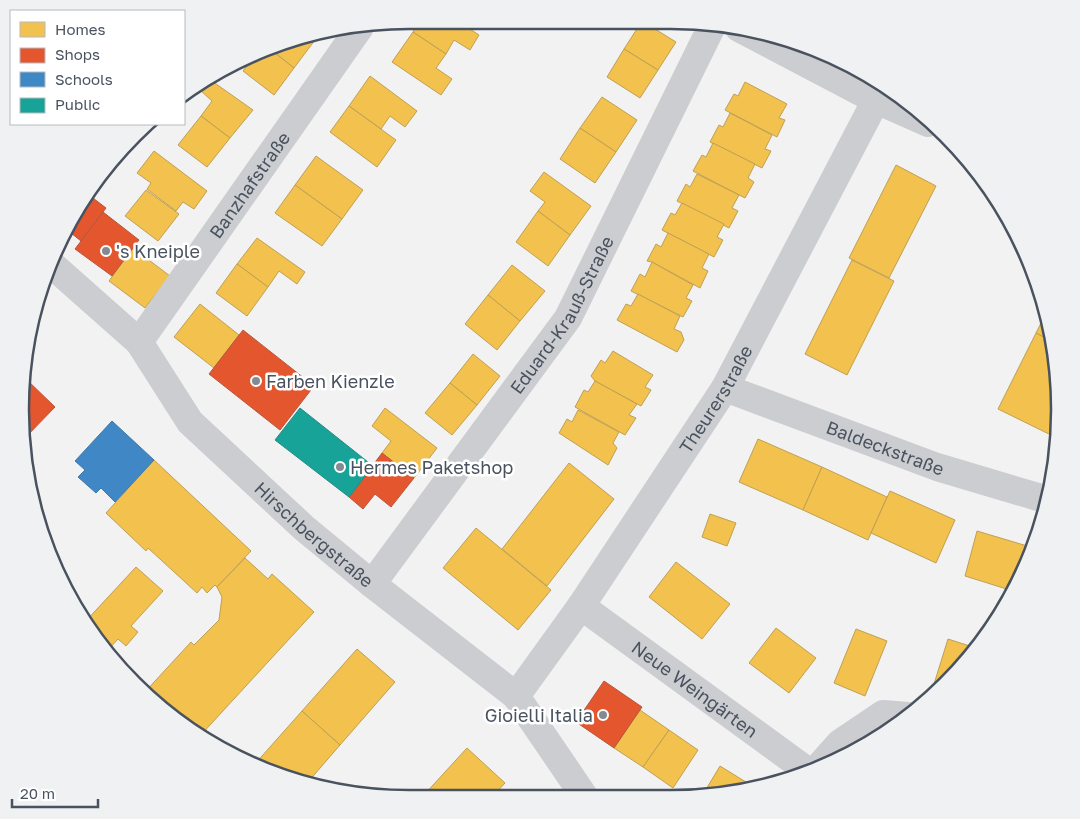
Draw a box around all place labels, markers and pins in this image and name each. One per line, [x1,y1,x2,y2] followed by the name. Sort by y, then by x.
[116,240,200,262] place label: 's Kneiple
[100,245,112,257] marker: 's Kneiple
[266,370,395,392] place label: Farben Kienzle
[250,375,262,387] marker: Farben Kienzle
[350,456,513,478] place label: Hermes Paketshop
[334,461,346,473] marker: Hermes Paketshop
[485,704,593,726] place label: Gioielli Italia
[597,709,609,721] marker: Gioielli Italia

